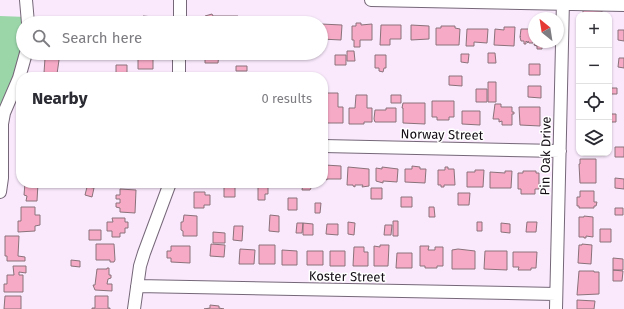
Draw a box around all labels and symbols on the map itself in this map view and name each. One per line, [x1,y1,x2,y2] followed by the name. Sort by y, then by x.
[528,12,564,48] north arrow
[537,116,554,196] street label: Pin Oak Drive
[401,126,484,143] street label: Norway Street
[309,268,386,285] street label: Koster Street

